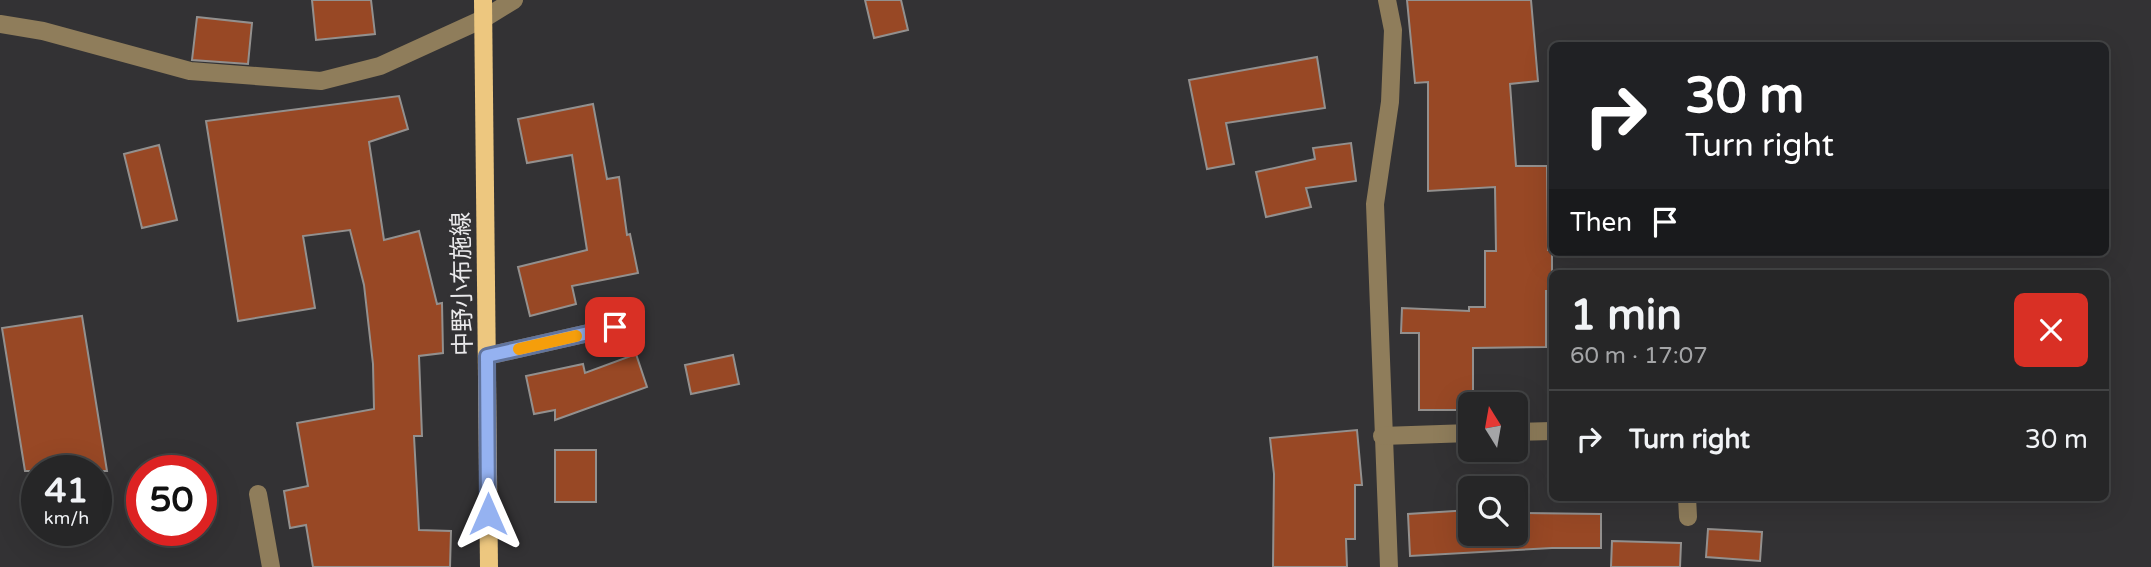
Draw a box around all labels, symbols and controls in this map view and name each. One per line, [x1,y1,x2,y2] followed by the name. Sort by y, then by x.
[1685,67,1804,126] text: 30 m
[1570,70,1661,161] icon: right
[1685,127,1834,165] text: Turn right
[1646,203,1684,241] icon: arrive
[1570,207,1632,238] text: Then
[447,212,478,356] street label: 中野小布施線
[1570,290,1682,341] text: 1 min
[2014,293,2088,367] button: close
[585,297,645,357] pin
[596,308,634,346] icon: arrive
[1570,342,1708,370] text: 60 m · 17:07
[1458,392,1528,462] north arrow
[1458,392,1528,546] map controls
[1570,420,1608,458] icon: right
[1629,424,1750,455] text: Turn right
[2025,424,2088,455] text: 30 m
[126,455,217,546] speed limit sign: 50
[45,470,88,512] text: 41
[1458,476,1528,546] button: search
[451,477,525,551] position arrow
[44,507,89,529] text: km/h

